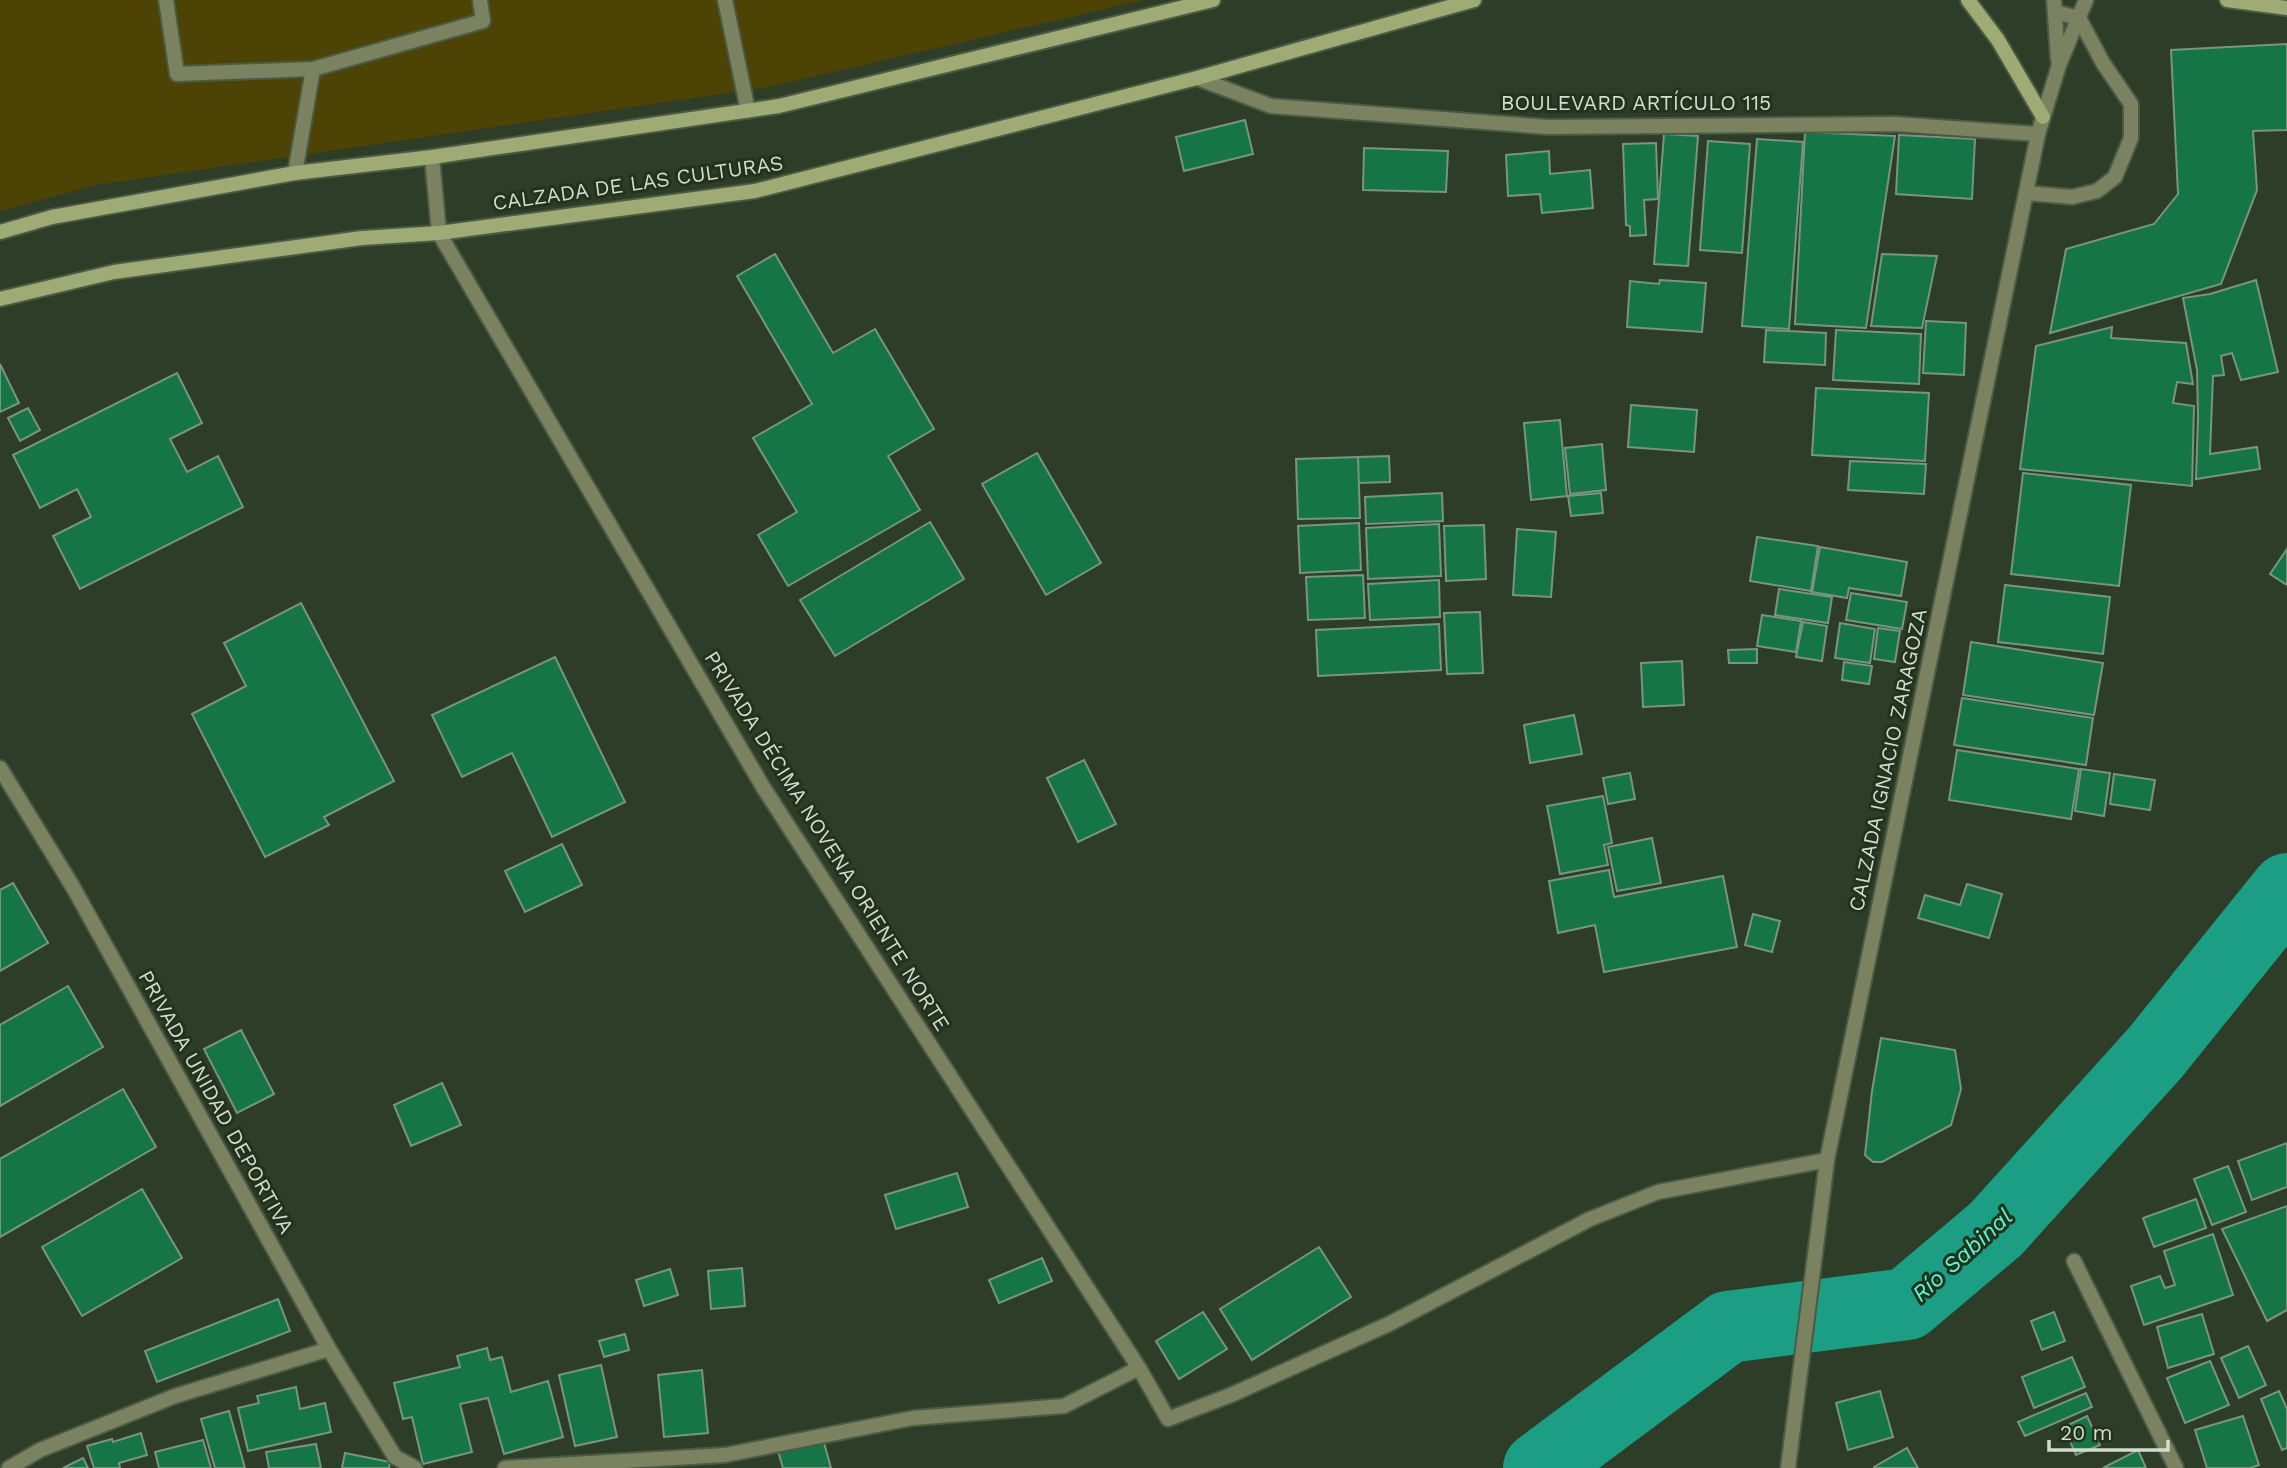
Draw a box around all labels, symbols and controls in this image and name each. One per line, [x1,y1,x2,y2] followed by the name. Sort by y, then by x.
[1501,90,1771,115] street label: BOULEVARD ARTÍCULO 115
[491,150,785,215] street label: CALZADA DE LAS CULTURAS
[1843,606,1932,913] street label: CALZADA IGNACIO ZARAGOZA
[699,646,955,1035] street label: PRIVADA DÉCIMA NOVENA ORIENTE NORTE
[133,966,299,1238] street label: PRIVADA UNIDAD DEPORTIVA
[1907,1203,2018,1307] water label: Río Sabinal
[2049,1408,2168,1452] scale bar
[2060,1420,2112,1445] text: 20 m

